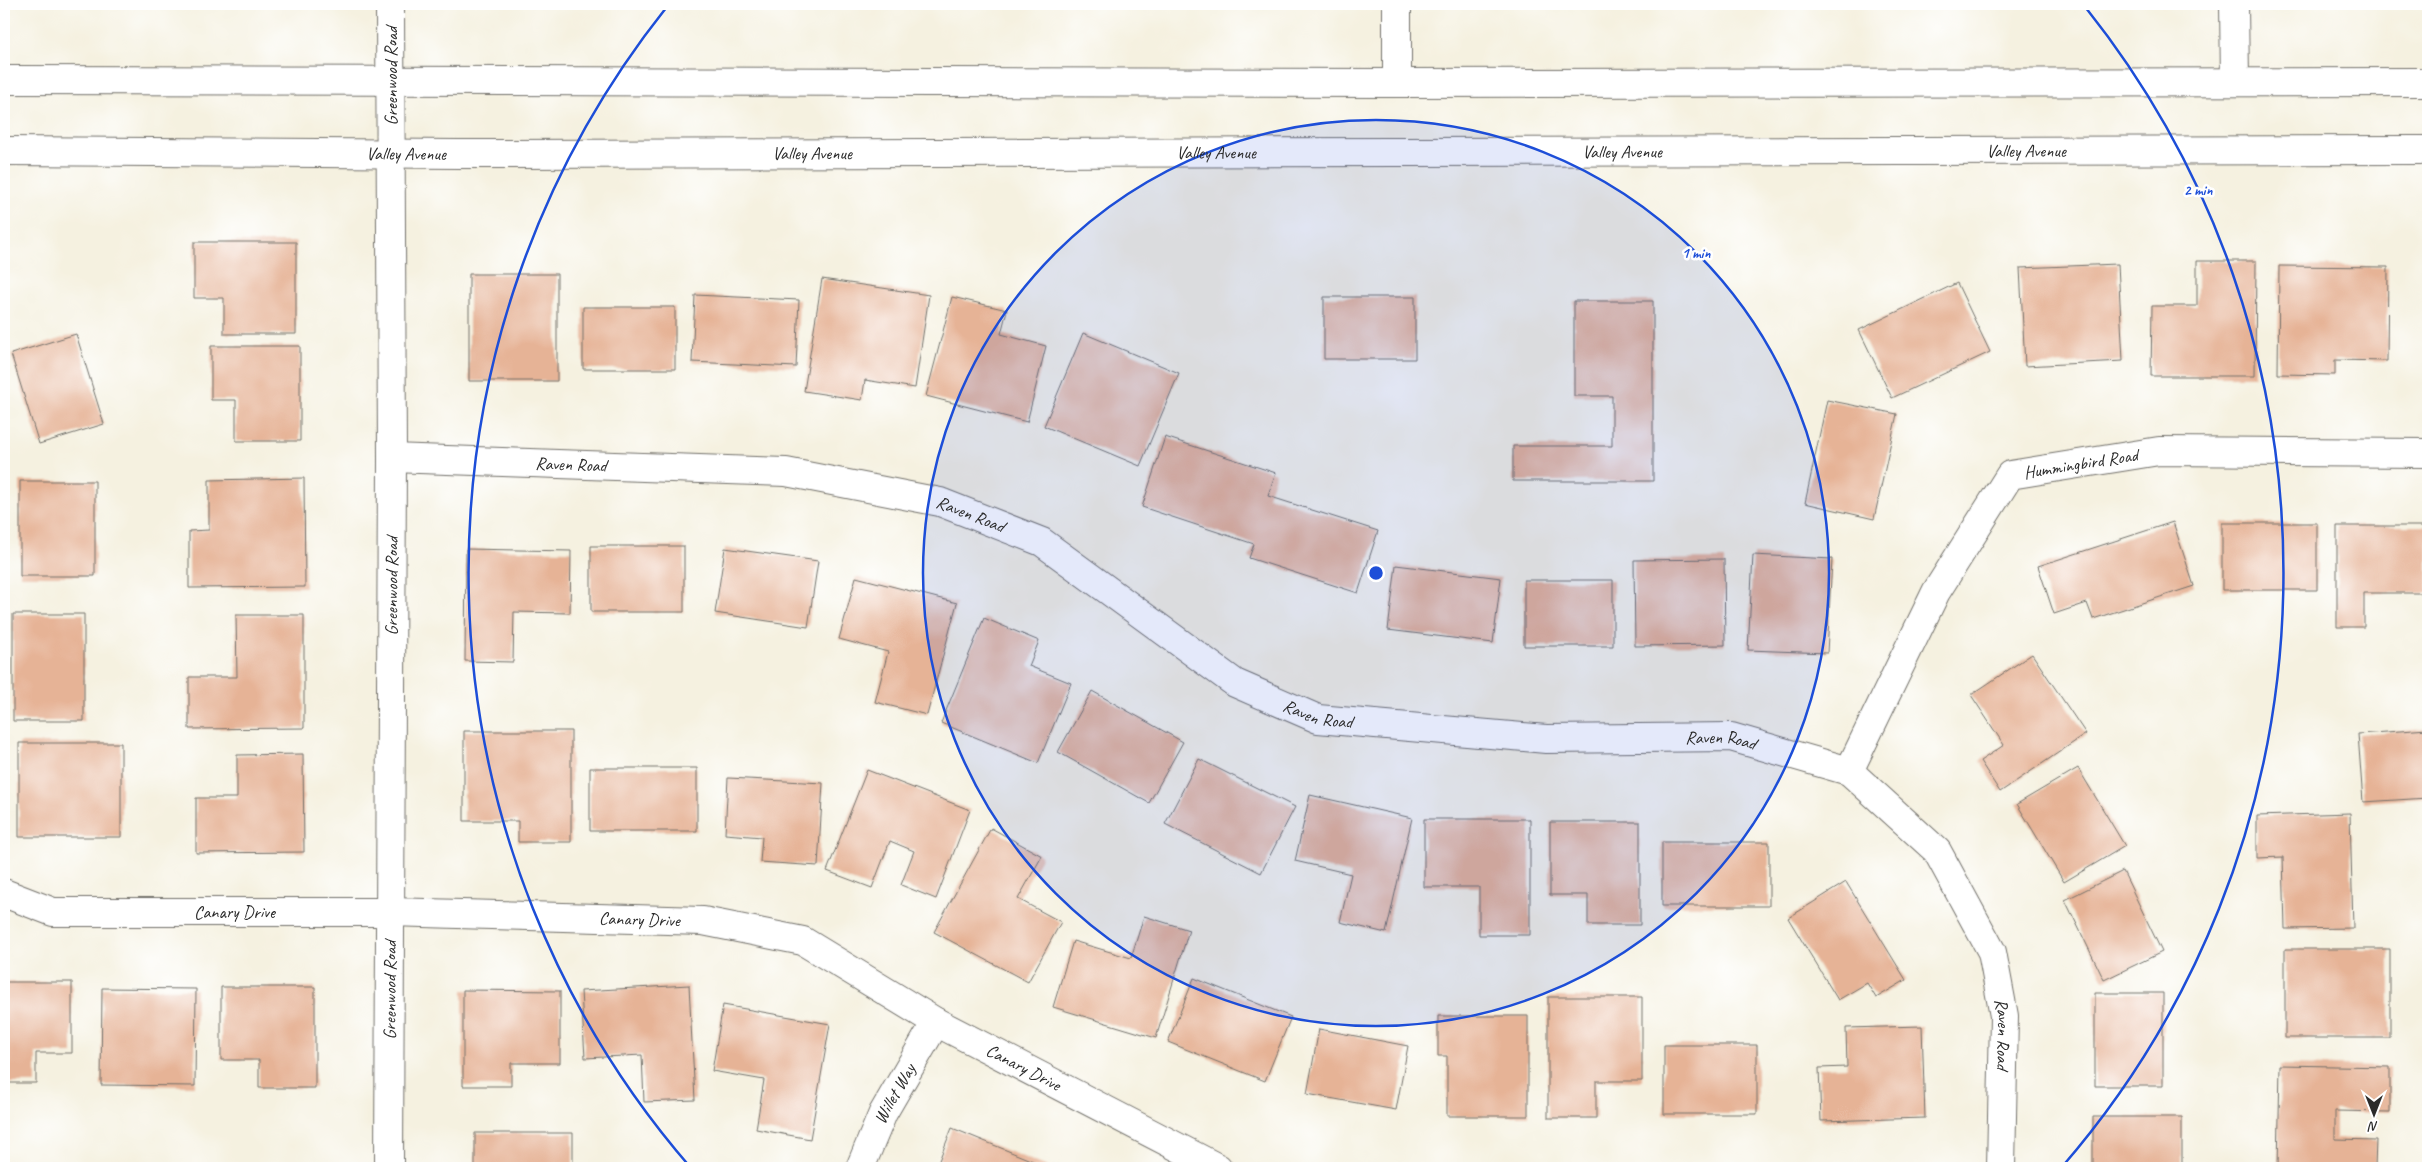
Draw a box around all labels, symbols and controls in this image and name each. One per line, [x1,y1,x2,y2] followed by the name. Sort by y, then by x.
[380,24,402,125] street label: Greenwood Road
[1986,140,2067,162] street label: Valley Avenue
[1176,141,1257,164] street label: Valley Avenue
[1582,141,1663,163] street label: Valley Avenue
[366,142,447,165] street label: Valley Avenue
[772,142,853,164] street label: Valley Avenue
[2184,181,2213,200] text: 2 min
[1682,244,1711,263] text: 1 min
[2022,443,2142,484] street label: Hummingbird Road
[535,452,610,477] street label: Raven Road
[933,491,1011,538] street label: Raven Road
[380,534,403,635] street label: Greenwood Road
[1367,564,1385,582] centre of rings
[1280,694,1356,733] street label: Raven Road
[1685,726,1762,755] street label: Raven Road
[194,901,276,923] street label: Canary Drive
[599,907,681,931] street label: Canary Drive
[379,938,401,1039] street label: Greenwood Road
[1990,997,2015,1073] street label: Raven Road
[983,1039,1066,1096] street label: Canary Drive
[869,1058,921,1127] street label: Willet Way
[2350,1090,2400,1140] north arrow
[2367,1118,2378,1135] text: N

